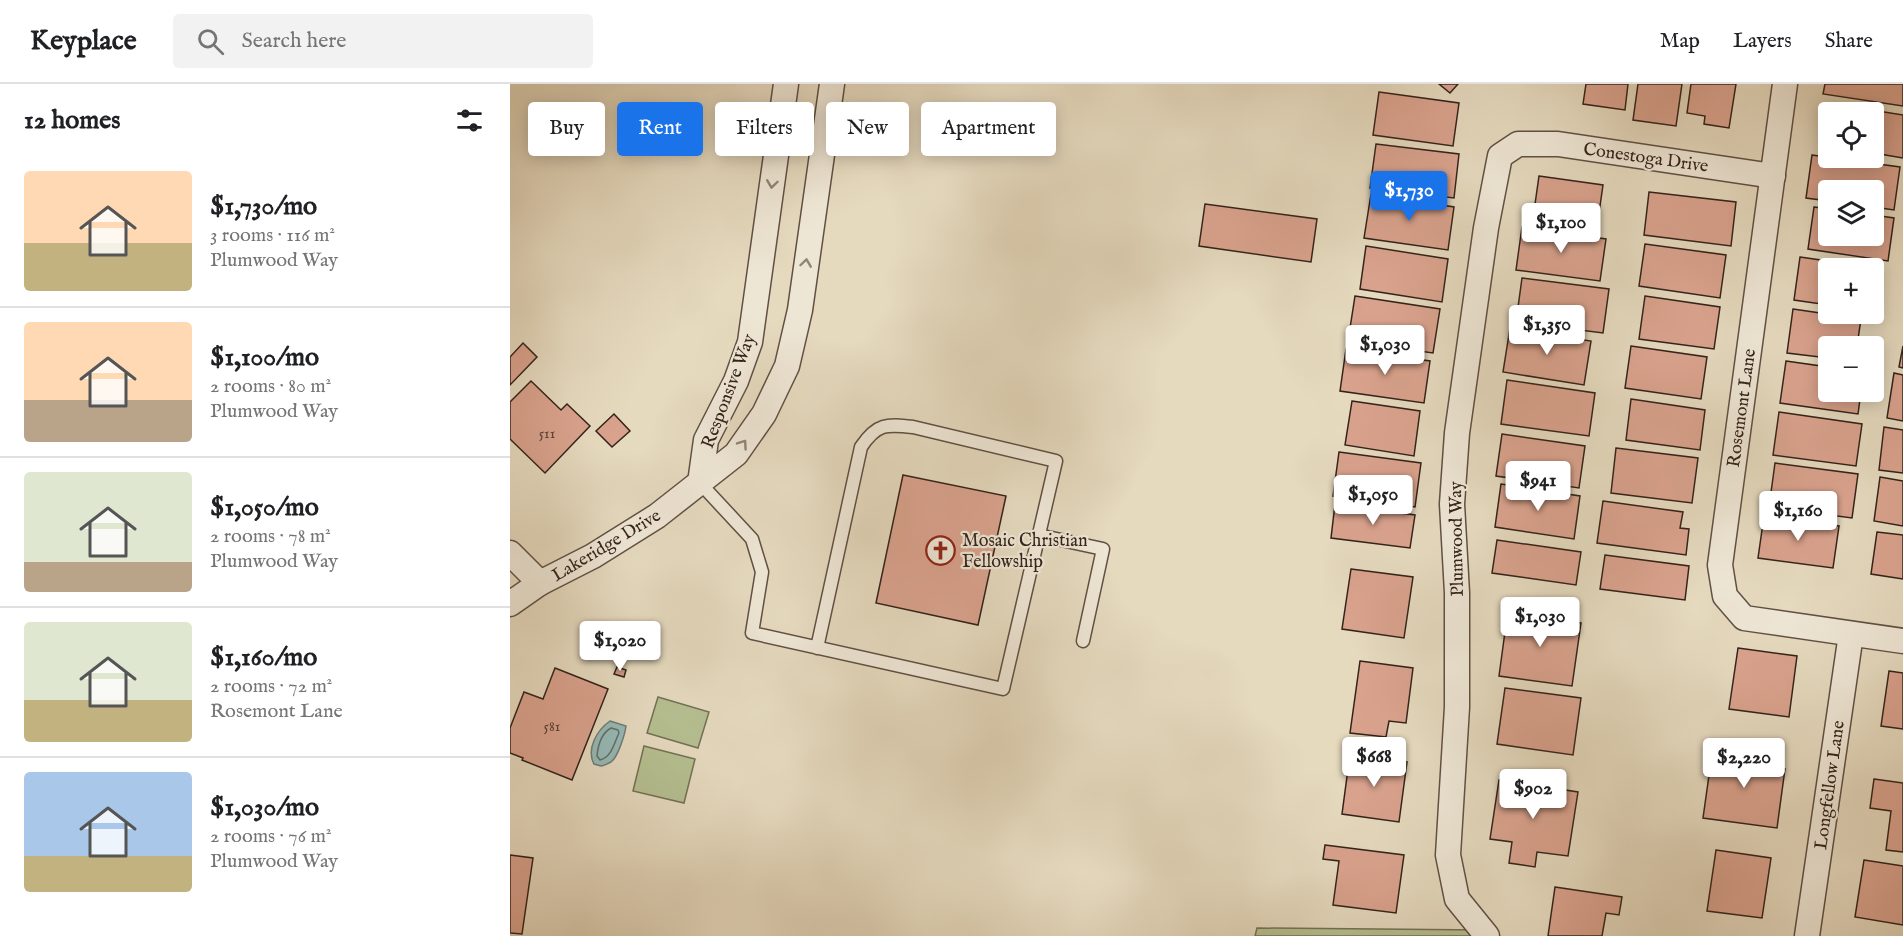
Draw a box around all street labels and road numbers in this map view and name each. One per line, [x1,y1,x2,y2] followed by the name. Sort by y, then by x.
[1582,138,1710,179] street label: Conestoga Drive
[697,331,762,452] street label: Responsive Way
[1723,347,1762,469] street label: Rosemont Lane
[1445,481,1470,597] street label: Plumwood Way
[548,505,665,588] street label: Lakeridge Drive
[1810,719,1851,851] street label: Longfellow Lane

